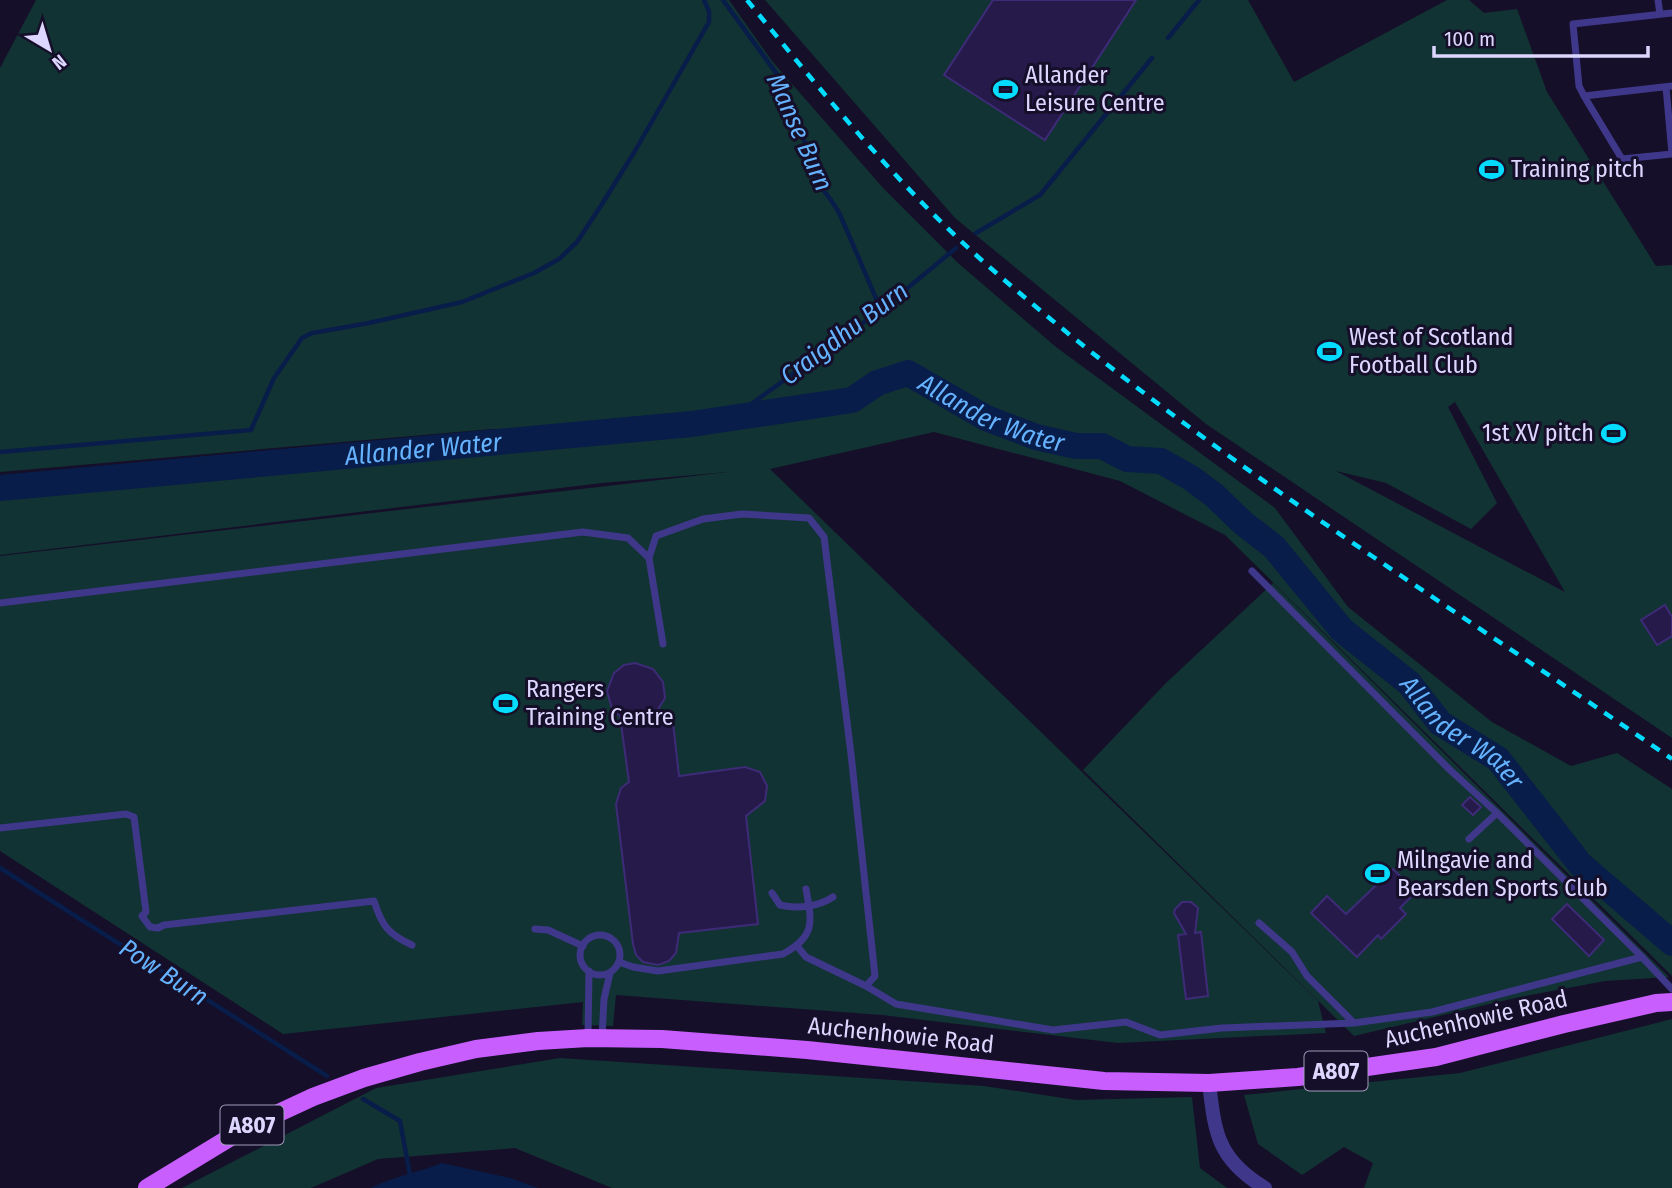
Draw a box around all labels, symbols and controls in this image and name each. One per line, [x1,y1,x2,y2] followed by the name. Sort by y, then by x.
[14,14,84,84] north arrow
[1434,14,1648,58] scale bar
[1444,26,1495,52] text: 100 m
[48,49,71,75] text: N
[1025,61,1165,117] place label: Allander Leisure Centre
[760,69,839,196] water label: Manse Burn
[991,75,1019,103] sports icon: Allander Leisure Centre
[1477,155,1505,183] sports icon: Training pitch
[1511,155,1644,183] place label: Training pitch
[774,275,914,391] water label: Craigdhu Burn
[1349,323,1513,379] place label: West of Scotland Football Club
[1315,337,1343,365] sports icon: West of Scotland Football Club
[912,367,1068,459] water label: Allander Water
[1482,419,1594,447] place label: 1st XV pitch
[1600,419,1628,447] sports icon: 1st XV pitch
[343,427,504,472] water label: Allander Water
[1393,669,1531,796] water label: Allander Water
[526,675,674,731] place label: Rangers Training Centre
[492,689,520,717] sports icon: Rangers Training Centre
[1397,846,1608,902] place label: Milngavie and Bearsden Sports Club
[1363,860,1391,888] sports icon: Milngavie and Bearsden Sports Club
[114,932,214,1012] water label: Pow Burn
[1382,984,1570,1054] street label: Auchenhowie Road
[807,1011,995,1059] street label: Auchenhowie Road
[1304,1052,1368,1090] road number: A807
[220,1106,284,1144] road number: A807

